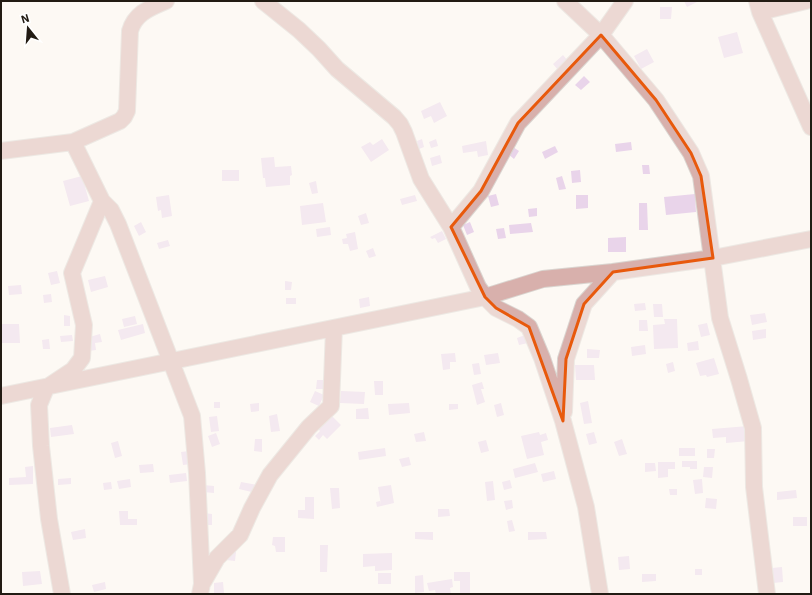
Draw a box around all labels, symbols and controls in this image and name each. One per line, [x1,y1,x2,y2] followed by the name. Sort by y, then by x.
[8,8,48,48] north arrow
[19,11,31,26] text: N

